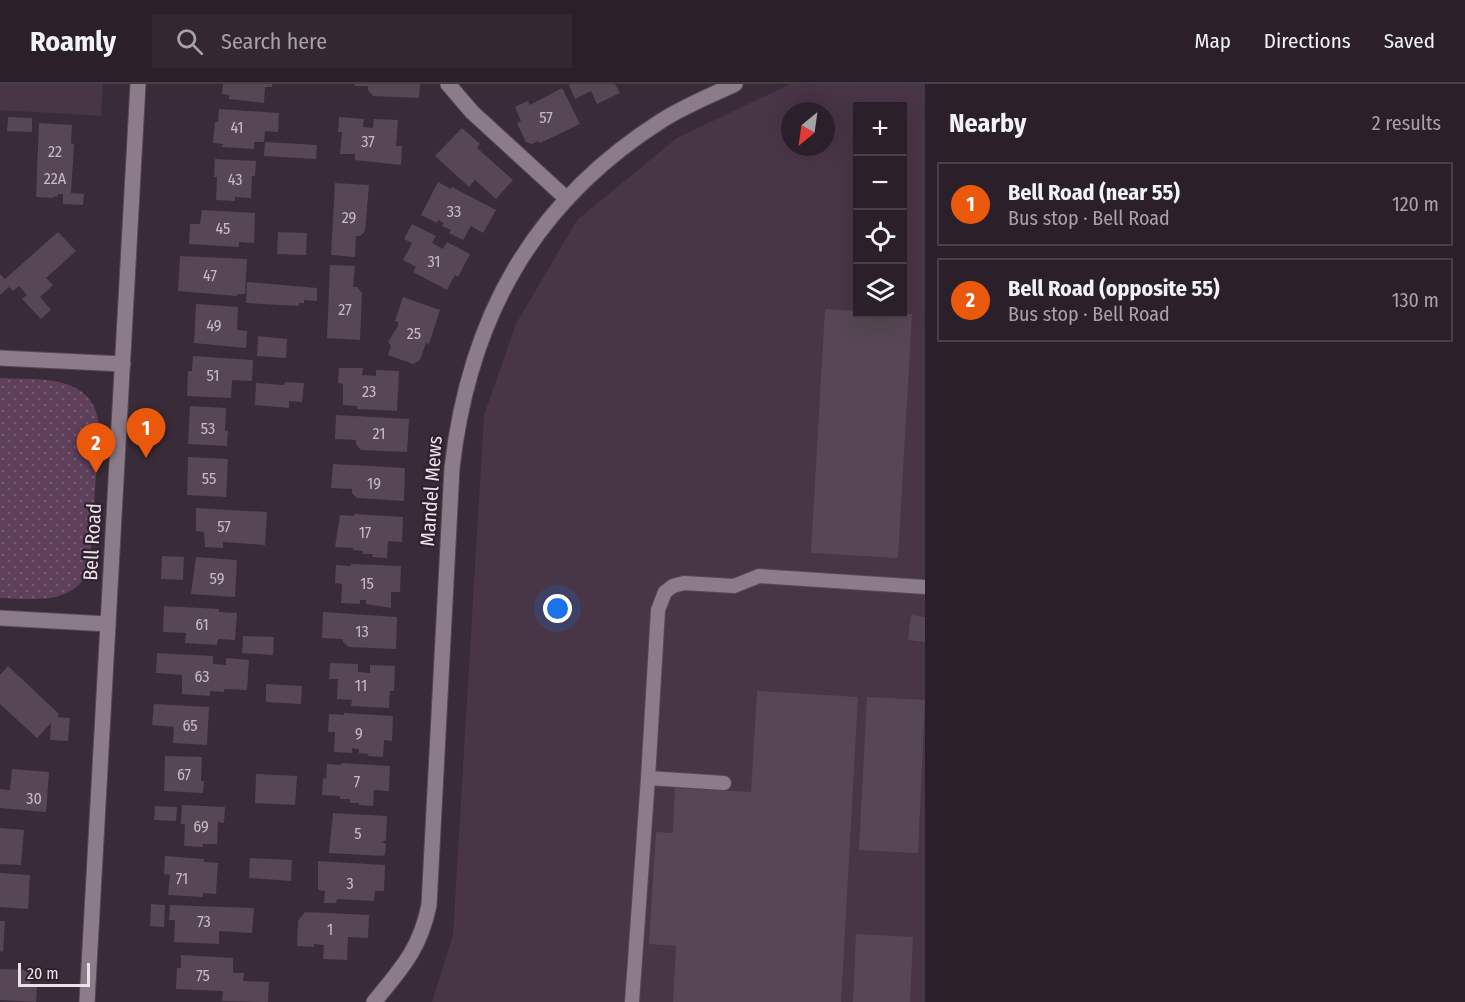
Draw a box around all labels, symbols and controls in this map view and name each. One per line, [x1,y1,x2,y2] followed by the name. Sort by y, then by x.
[152,14,572,68] search box
[30,25,116,58] text: Roamly
[173,25,206,58] icon: search
[221,28,327,55] text: Search here
[1194,28,1231,54] text: Map
[1264,28,1351,54] text: Directions
[1384,28,1435,54] text: Saved
[781,102,835,156] north arrow
[853,102,907,318] map controls
[853,102,907,156] button: +
[539,108,553,127] house number: 57
[949,108,1026,139] text: Nearby
[1372,111,1441,135] text: 2 results
[230,118,244,137] house number: 41
[361,132,375,151] house number: 37
[48,142,62,161] house number: 22
[853,156,907,210] button: −
[44,169,67,188] house number: 22A
[228,170,242,189] house number: 43
[1008,179,1180,206] text: Bell Road (near 55)
[966,192,975,216] text: 1
[1392,192,1439,216] text: 120 m
[447,202,461,221] house number: 33
[1008,206,1170,230] text: Bus stop · Bell Road
[342,208,357,227] house number: 29
[853,210,907,264] button: locate
[216,219,230,238] house number: 45
[427,252,441,271] house number: 31
[853,264,907,318] button: layers
[203,266,217,285] house number: 47
[1008,275,1220,302] text: Bell Road (opposite 55)
[966,288,975,312] text: 2
[1392,288,1439,312] text: 130 m
[338,300,352,319] house number: 27
[1008,302,1170,326] text: Bus stop · Bell Road
[206,316,222,335] house number: 49
[407,324,421,343] house number: 25
[207,366,219,385] house number: 51
[362,382,376,401] house number: 23
[126,408,166,458] pin: 1
[201,419,215,438] house number: 53
[76,424,116,473] pin: 2
[373,424,385,443] house number: 21
[415,435,447,547] street label: Mandel Mews
[202,469,216,488] house number: 55
[367,474,381,493] house number: 19
[78,503,106,581] street label: Bell Road
[217,517,231,536] house number: 57
[359,523,372,542] house number: 17
[210,569,225,588] house number: 59
[360,574,374,593] house number: 15
[543,594,572,623] your location
[195,615,209,634] house number: 61
[355,622,369,641] house number: 13
[194,667,210,686] house number: 63
[355,676,367,695] house number: 11
[182,716,198,735] house number: 65
[355,724,363,743] house number: 9
[177,765,192,784] house number: 67
[354,772,361,791] house number: 7
[26,789,42,808] house number: 30
[193,817,209,836] house number: 69
[354,824,362,843] house number: 5
[176,869,188,888] house number: 71
[346,874,354,893] house number: 3
[197,912,211,931] house number: 73
[327,920,333,939] house number: 1
[18,960,90,988] scale bar
[27,964,58,983] text: 20 m
[196,966,210,985] house number: 75

